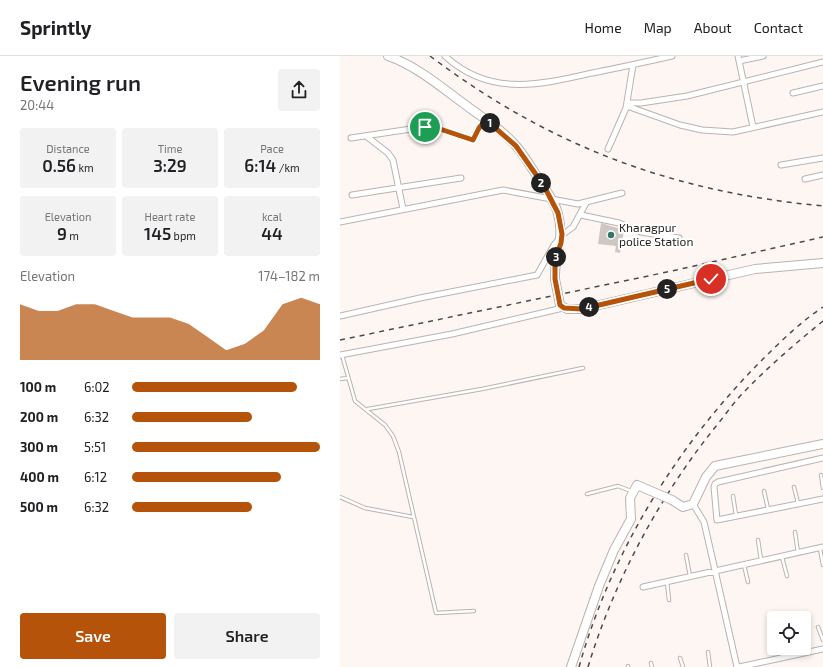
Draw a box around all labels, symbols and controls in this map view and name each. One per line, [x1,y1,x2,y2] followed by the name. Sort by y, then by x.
[20,16,92,39] text: Sprintly
[585,19,622,36] text: Home
[644,19,672,36] text: Map
[694,19,732,36] text: About
[754,19,803,36] text: Contact
[20,69,141,95] text: Evening run
[278,69,320,111] button: share
[20,97,54,113] text: 20:44
[408,110,442,144] pin
[480,113,500,133] pin: 1
[414,116,436,138] icon: arrive
[488,116,492,129] text: 1
[46,142,90,155] text: Distance
[158,142,182,155] text: Time
[260,142,284,155] text: Pace
[42,155,76,175] text: 0.56
[153,155,187,175] text: 3:29
[244,155,276,175] text: 6:14
[76,161,94,174] text: km
[276,161,300,174] text: /km
[531,173,551,193] pin: 2
[538,176,544,189] text: 2
[45,210,91,223] text: Elevation
[145,210,195,223] text: Heart rate
[262,210,282,223] text: kcal
[619,220,693,248] place label: Kharagpur police Station
[57,223,67,243] text: 9
[144,223,171,243] text: 145
[261,223,283,243] text: 44
[67,229,79,242] text: m
[171,229,196,242] text: bpm
[606,230,616,240] marker: Kharagpur police Station
[546,247,566,267] pin: 3
[553,250,559,263] text: 3
[694,262,728,296] pin
[20,268,75,284] text: Elevation
[258,268,320,284] text: 174–182 m
[700,268,722,290] icon: check
[657,279,677,299] pin: 5
[664,282,670,295] text: 5
[579,297,599,317] pin: 4
[585,300,593,313] text: 4
[20,379,56,395] text: 100 m
[84,379,110,395] text: 6:02
[20,409,58,425] text: 200 m
[84,409,109,425] text: 6:32
[20,439,58,455] text: 300 m
[84,439,106,455] text: 5:51
[20,469,59,485] text: 400 m
[84,469,107,485] text: 6:12
[20,499,58,515] text: 500 m
[84,499,109,515] text: 6:32
[767,611,811,655] map controls
[767,611,811,655] button: locate
[20,613,166,659] button: Save
[174,613,320,659] button: Share

